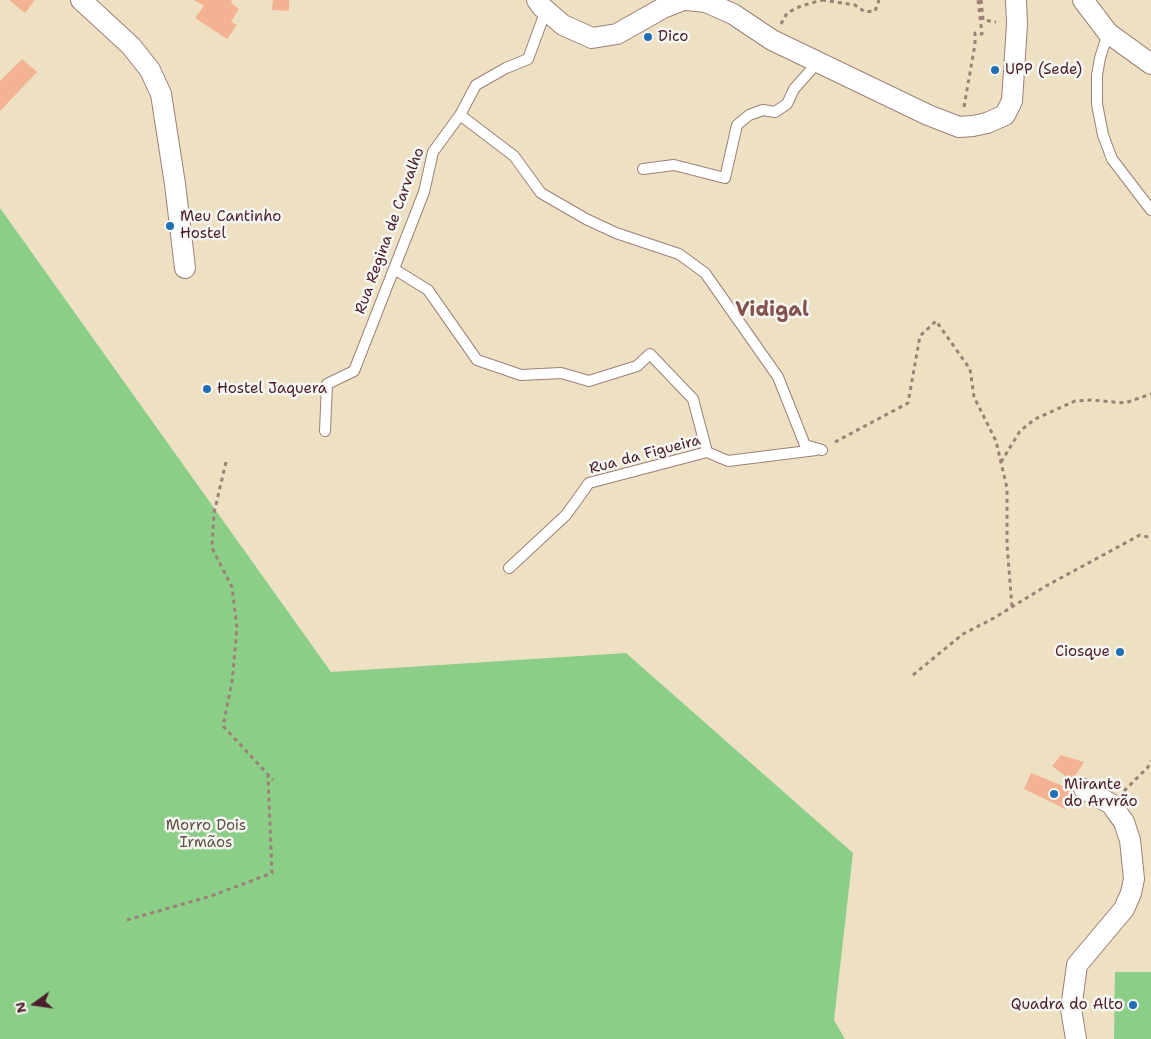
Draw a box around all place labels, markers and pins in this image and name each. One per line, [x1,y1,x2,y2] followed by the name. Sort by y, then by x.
[658,28,688,46] place label: Dico
[642,31,654,43] marker: Dico
[1005,61,1082,79] place label: UPP (Sede)
[989,64,1001,76] marker: UPP (Sede)
[180,208,281,243] place label: Meu Cantinho Hostel
[164,220,176,232] marker: Meu Cantinho Hostel
[217,380,327,398] place label: Hostel Jaquera
[201,383,213,395] marker: Hostel Jaquera
[1055,643,1110,661] place label: Ciosque
[1114,646,1126,658] marker: Ciosque
[1064,776,1138,811] place label: Mirante do Arvrão
[1048,788,1060,800] marker: Mirante do Arvrão
[1011,996,1123,1014] place label: Quadra do Alto
[1127,999,1139,1011] marker: Quadra do Alto

